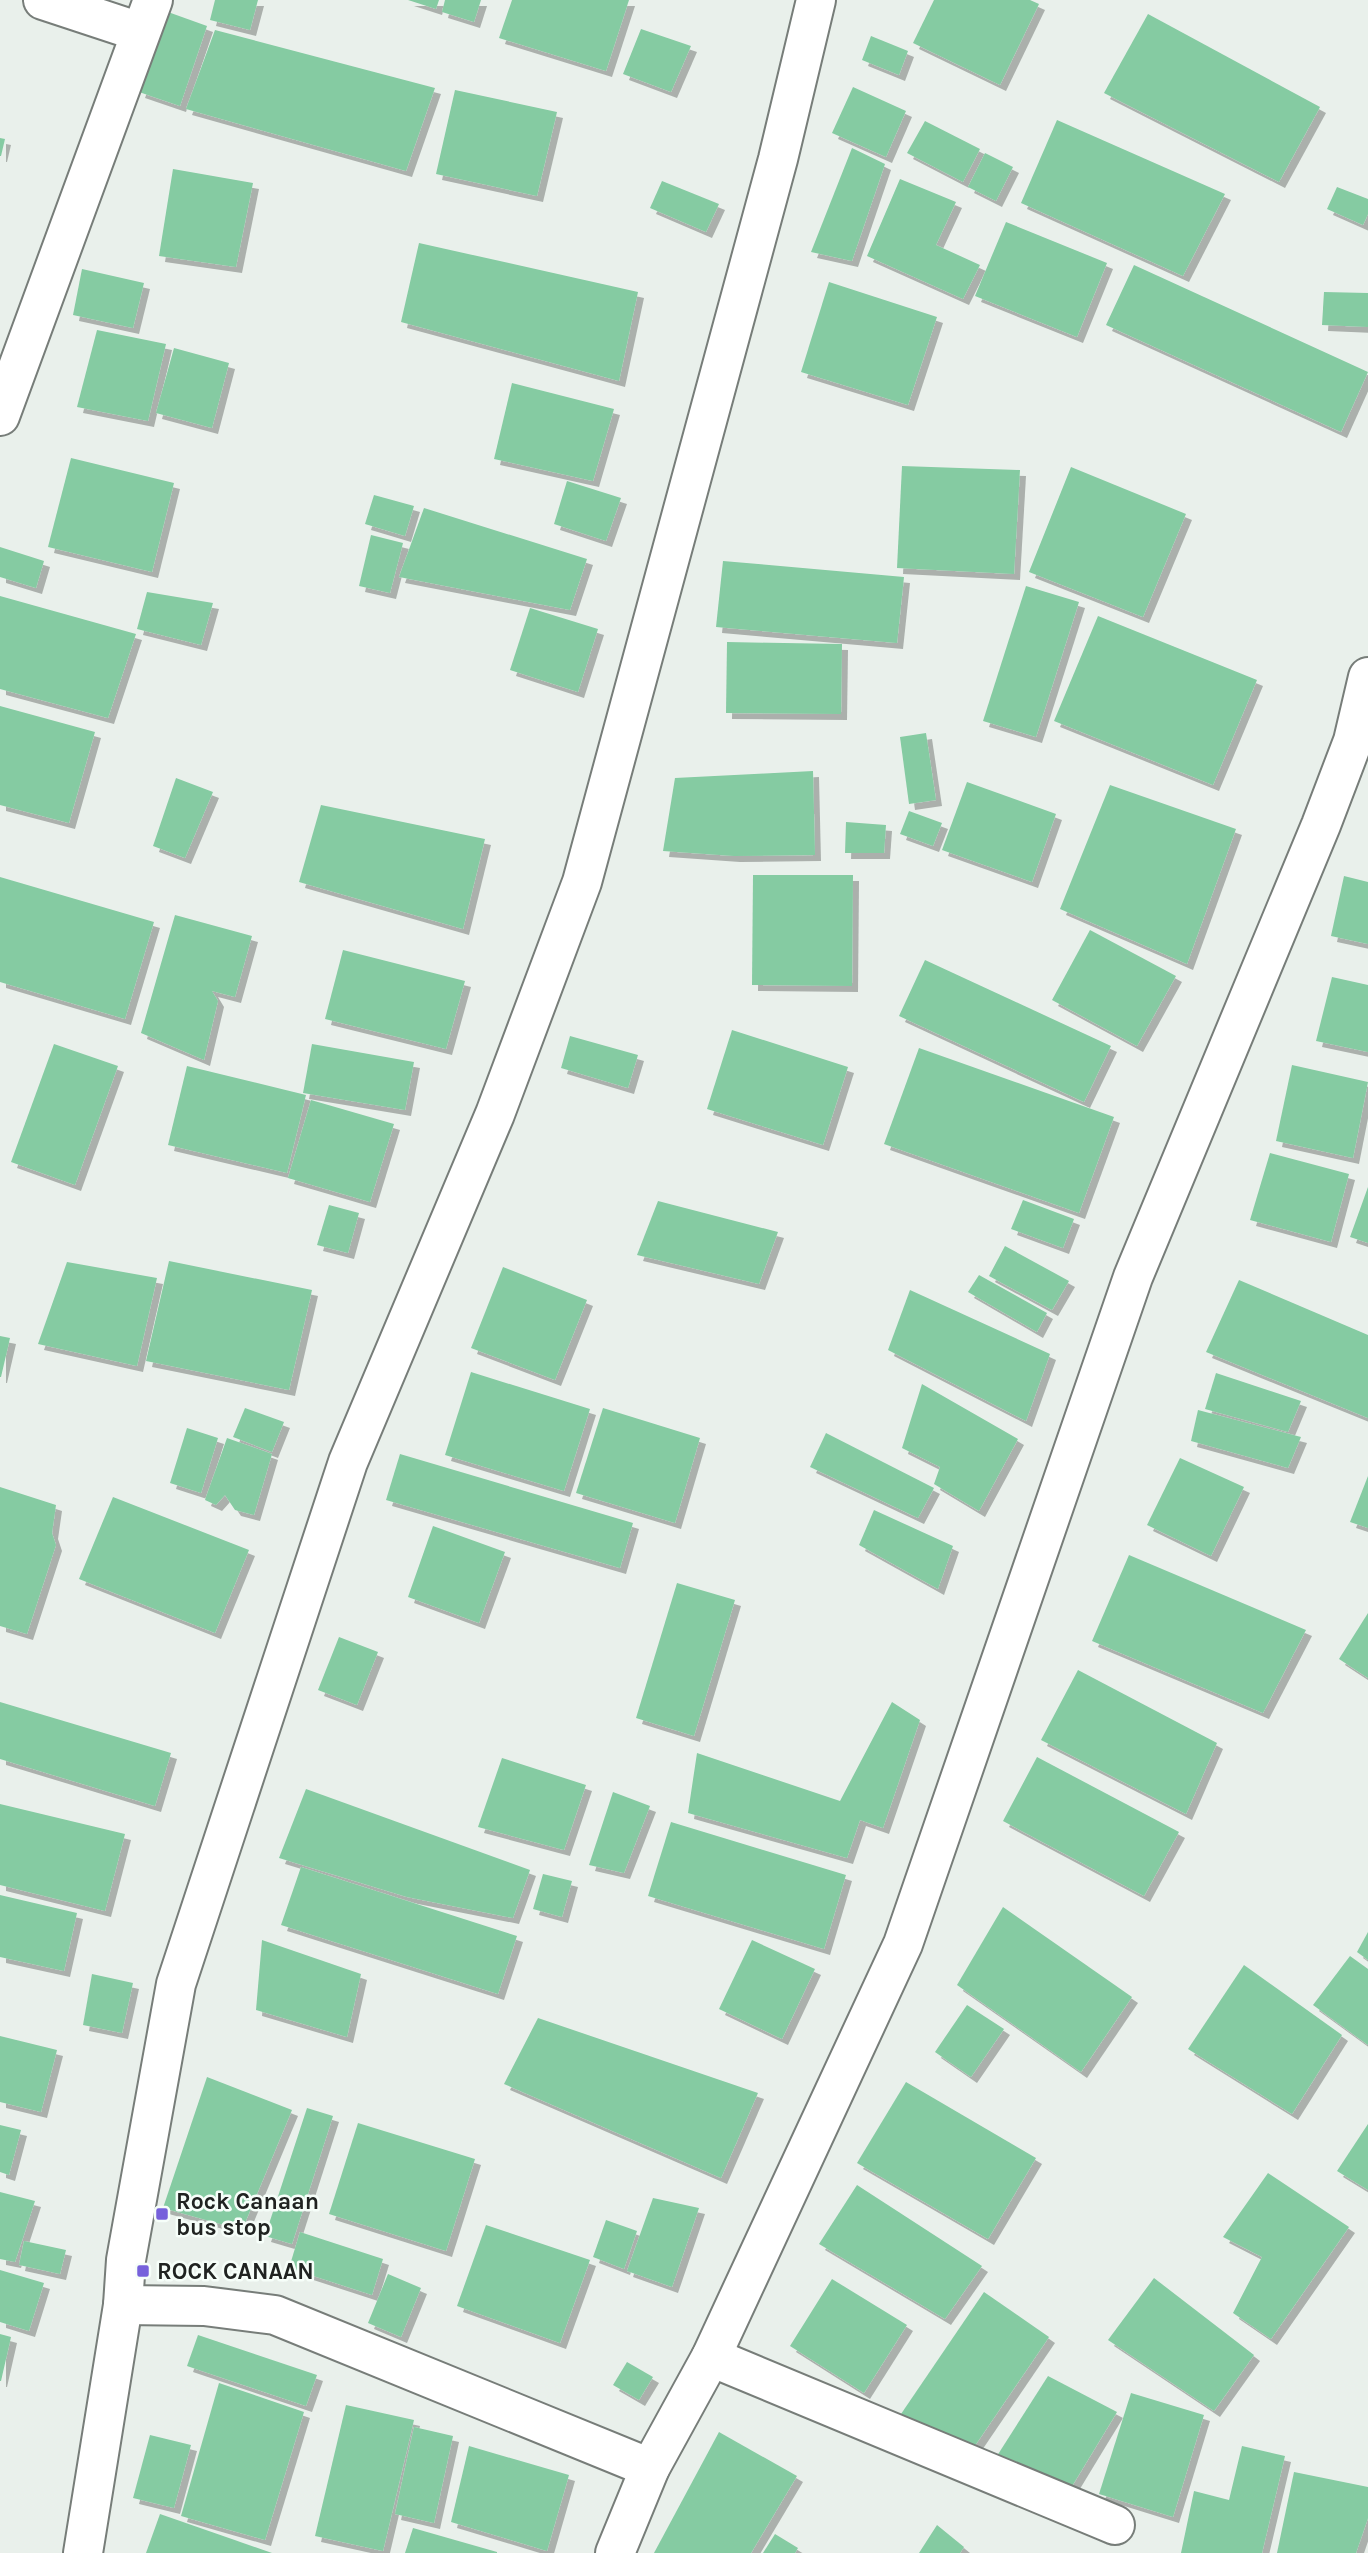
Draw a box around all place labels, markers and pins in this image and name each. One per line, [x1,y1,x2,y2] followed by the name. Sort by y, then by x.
[176,2188,319,2241] place label: Rock Canaan bus stop
[154,2206,170,2222] marker: Rock Canaan bus stop
[157,2258,314,2285] place label: ROCK CANAAN
[135,2263,151,2279] marker: ROCK CANAAN

